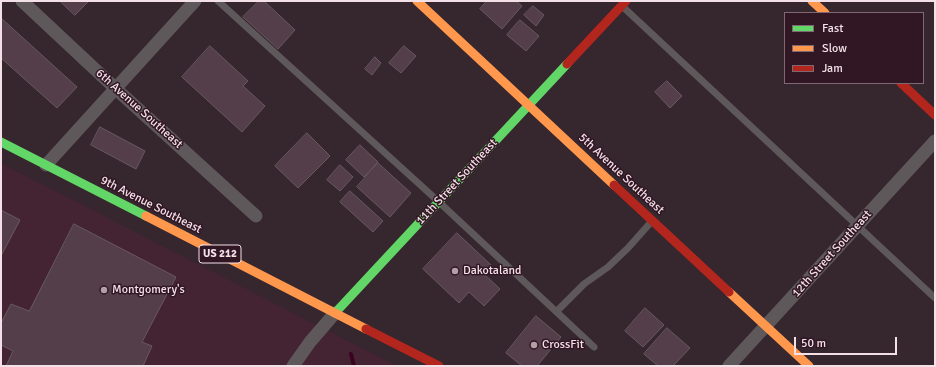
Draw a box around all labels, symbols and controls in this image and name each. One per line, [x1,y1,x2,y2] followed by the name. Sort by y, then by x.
[784,12,924,84] legend
[822,21,843,36] text: Fast
[822,41,847,56] text: Slow
[822,61,843,76] text: Jam
[93,66,185,152] street label: 6th Avenue Southeast
[575,131,667,217] street label: 5th Avenue Southeast
[414,136,500,228] street label: 11th Street Southeast
[98,173,204,237] street label: 9th Avenue Southeast
[789,208,875,300] street label: 12th Street Southeast
[199,245,241,263] road number: US 212
[463,264,521,278] place label: Dakotaland
[450,266,460,276] marker: Dakotaland
[112,283,185,297] place label: Montgomery's
[99,285,109,295] marker: Montgomery's
[796,329,899,355] scale bar
[801,336,826,351] text: 50 m
[542,338,584,352] place label: CrossFit
[529,340,539,350] marker: CrossFit

